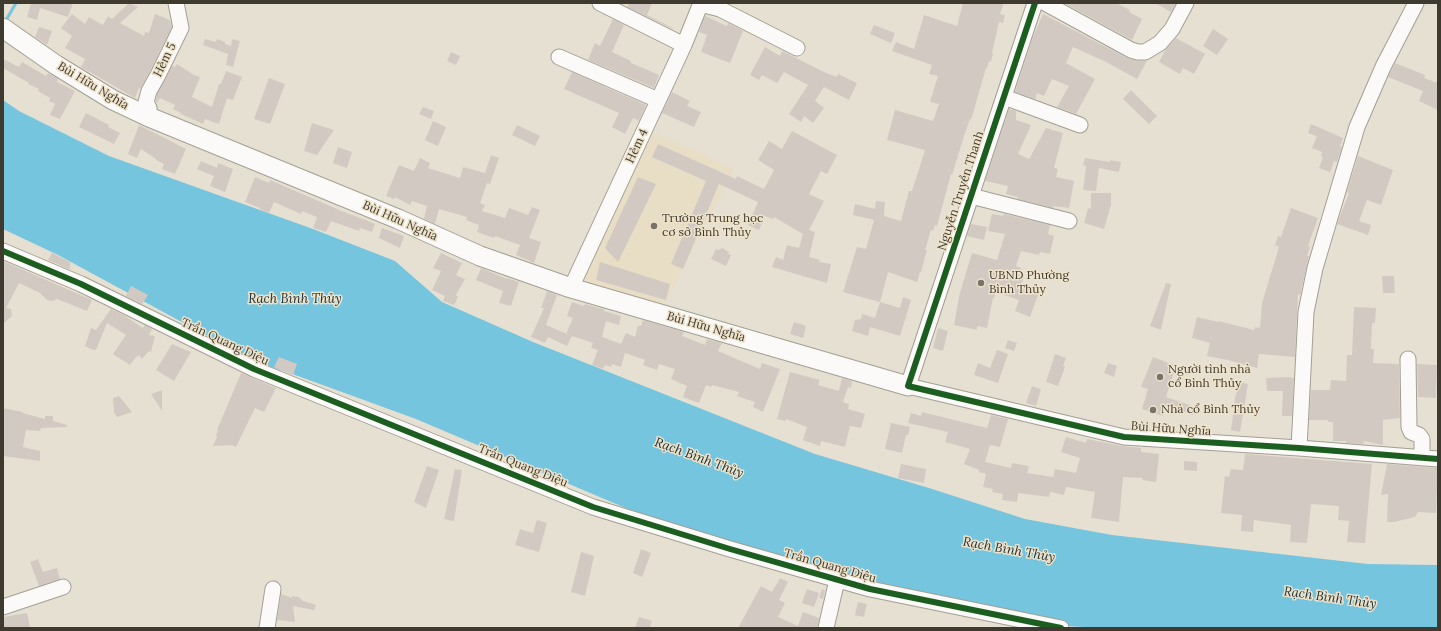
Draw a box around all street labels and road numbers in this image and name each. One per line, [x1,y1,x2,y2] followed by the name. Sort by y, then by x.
[151,41,179,79] street label: Hẻm 5
[55,59,131,113] street label: Bùi Hữu Nghĩa
[623,127,651,165] street label: Hẻm 4
[935,129,987,253] street label: Nguyễn Truyền Thanh
[360,198,440,244] street label: Bùi Hữu Nghĩa
[665,309,747,345] street label: Bùi Hữu Nghĩa
[179,315,271,369] street label: Trần Quang Diệu
[1130,419,1212,439] street label: Bùi Hữu Nghĩa
[476,441,570,491] street label: Trần Quang Diệu
[782,546,878,586] street label: Trần Quang Diệu

